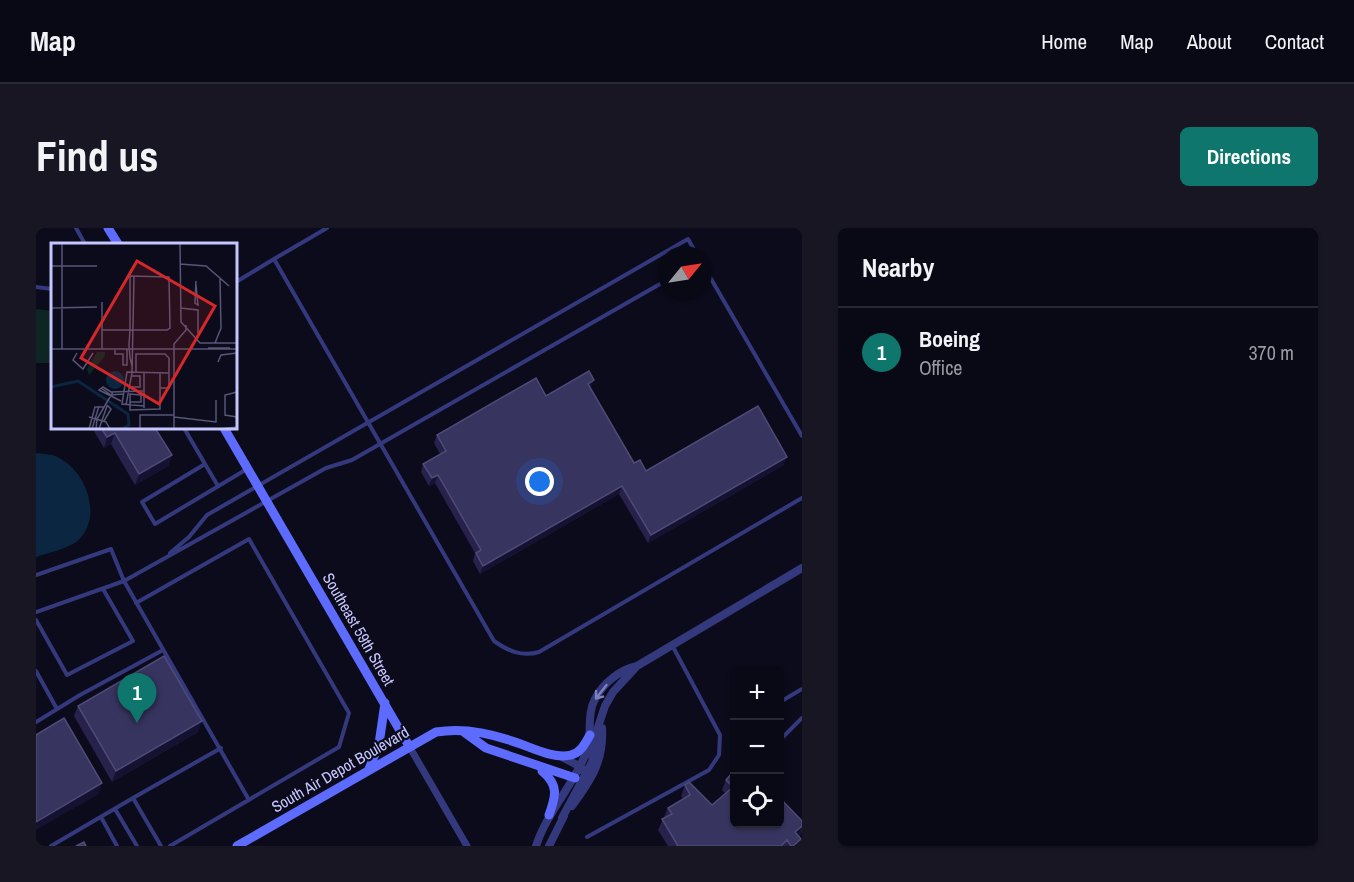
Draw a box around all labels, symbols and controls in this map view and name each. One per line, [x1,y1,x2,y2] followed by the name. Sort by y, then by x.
[30,22,76,60] text: Map
[1041,27,1087,56] text: Home
[1120,27,1154,56] text: Map
[1187,27,1232,56] text: About
[1265,27,1324,56] text: Contact
[1180,127,1318,186] button: Directions
[36,128,158,184] text: Find us
[51,243,237,429] inset map
[658,246,712,300] north arrow
[862,250,934,285] text: Nearby
[919,324,980,354] text: Boeing
[877,339,886,366] text: 1
[1248,339,1294,366] text: 370 m
[919,354,962,381] text: Office
[525,467,554,496] your location
[318,569,400,690] street label: Southeast 59th Street
[730,666,784,828] map controls
[730,666,784,720] button: +
[118,674,156,723] pin: 1
[594,684,607,700] one-way arrow
[730,720,784,774] button: −
[267,721,413,817] street label: South Air Depot Boulevard
[730,774,784,828] button: locate

